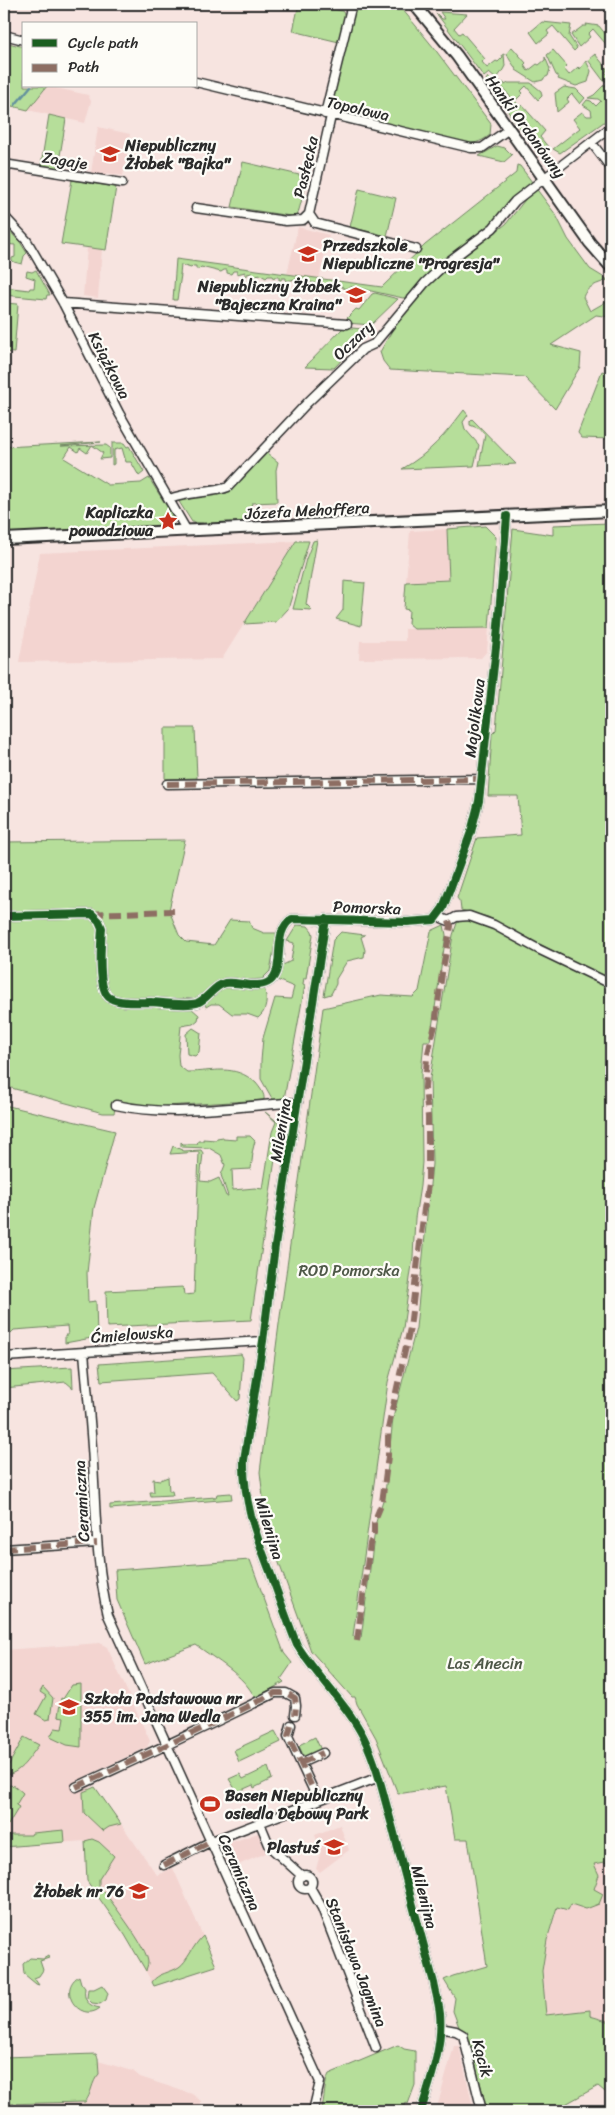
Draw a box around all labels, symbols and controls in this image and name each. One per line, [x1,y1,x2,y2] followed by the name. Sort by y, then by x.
[22,22,198,88] legend
[68,30,139,56] text: Cycle path
[68,54,99,80] text: Path
[478,68,574,185] street label: Hanki Ordonówny
[324,87,392,130] street label: Topolowa
[124,131,231,178] place label: Niepubliczny Żłobek "Bajka"
[284,132,327,201] street label: Pasłęcka
[40,143,90,178] street label: Zagaje
[99,143,121,165] school or university icon: Niepubliczny Żłobek "Bajka"
[322,231,500,278] place label: Przedszkole Niepubliczne "Progresja"
[297,243,319,265] school or university icon: Przedszkole Niepubliczne "Progresja"
[197,272,342,319] place label: Niepubliczny Żłobek "Bajeczna Kraina"
[345,284,367,306] school or university icon: Niepubliczny Żłobek "Bajeczna Kraina"
[326,313,382,368] street label: Oczary
[80,326,139,404] street label: Książkowa
[243,493,370,528] street label: Józefa Mehoffera
[69,498,154,545] place label: Kapliczka powodziowa
[157,510,179,532] place icon: Kapliczka powodziowa
[455,676,494,759] street label: Majolikowa
[333,892,401,923] street label: Pomorska
[261,1096,300,1164] street label: Milenijna
[298,1256,400,1285] park label: ROD Pomorska
[90,1317,174,1352] street label: Ćmielowska
[65,1459,98,1543] street label: Ceramiczna
[246,1493,293,1563] street label: Milenijna
[447,1649,523,1678] park label: Las Anecin
[83,1684,243,1731] place label: Szkoła Podstawowa nr 355 im. Jana Wedla
[58,1696,80,1718] school or university icon: Szkoła Podstawowa nr 355 im. Jana Wedla
[225,1781,369,1828] place label: Basen Niepubliczny osiedla Dębowy Park
[199,1793,221,1815] sports icon: Basen Niepubliczny osiedla Dębowy Park
[210,1829,269,1915] street label: Ceramiczna
[267,1833,322,1862] place label: Plastuś
[323,1836,345,1858] school or university icon: Plastuś
[403,1862,446,1932] street label: Milenijna
[33,1877,124,1906] place label: Żłobek nr 76
[128,1880,150,1902] school or university icon: Żłobek nr 76
[317,1893,396,2032] street label: Stanisława Jagmina
[464,2036,502,2081] street label: Kącik

